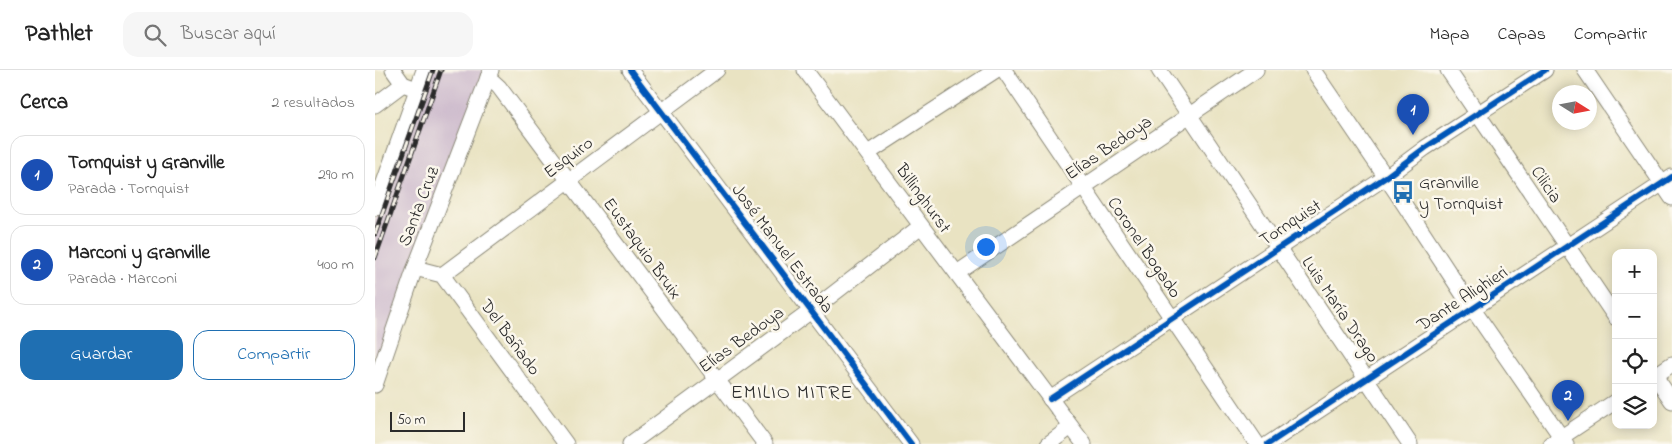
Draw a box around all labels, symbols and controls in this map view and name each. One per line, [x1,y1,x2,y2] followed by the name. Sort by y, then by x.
[123,12,473,57] search box
[25,17,93,52] text: Pathlet
[141,21,169,49] icon: search
[181,21,276,48] text: Buscar aquí
[1429,22,1470,48] text: Mapa
[1498,22,1546,48] text: Capas
[1574,22,1647,48] text: Compartir
[1552,85,1597,130] north arrow
[20,88,68,118] text: Cerca
[272,91,355,115] text: 2 resultados
[1397,94,1429,135] pin: 1
[1060,110,1158,187] street label: Elías Bedoya
[539,131,599,186] street label: Esquiro
[68,150,225,177] text: Tornquist y Granville
[887,158,957,240] street label: Billinghurst
[1523,161,1567,209] street label: Cilicia
[34,163,40,187] text: 1
[318,163,354,187] text: 290 m
[393,163,447,250] street label: Santa Cruz
[1419,171,1503,218] place label: Granville y Tornquist
[68,177,189,201] text: Parada · Tornquist
[724,179,839,320] street label: José Manuel Estrada
[1390,179,1416,205] bus stop icon: Granville y Tornquist
[1099,192,1187,305] street label: Coronel Bogado
[596,193,687,305] street label: Eustaquio Bruix
[1255,194,1327,254] street label: Tornquist
[973,234,999,260] your location
[68,240,210,267] text: Marconi y Granville
[1612,249,1657,429] map controls
[1612,249,1657,294] button: +
[1293,252,1385,369] street label: Luis María Drago
[33,253,41,277] text: 2
[317,253,354,277] text: 400 m
[1412,261,1514,340] street label: Dante Alighieri
[68,267,177,291] text: Parada · Marconi
[472,294,546,382] street label: Del Bañado
[1612,294,1657,339] button: −
[694,301,790,381] street label: Elías Bedoya
[20,330,183,380] button: Guardar
[193,330,355,380] button: Compartir
[1612,339,1657,384] button: locate
[731,379,853,408] district label: EMILIO MITRE
[1552,380,1584,421] pin: 2
[1612,384,1657,429] button: layers
[390,409,465,432] scale bar
[397,410,425,431] text: 50 m

